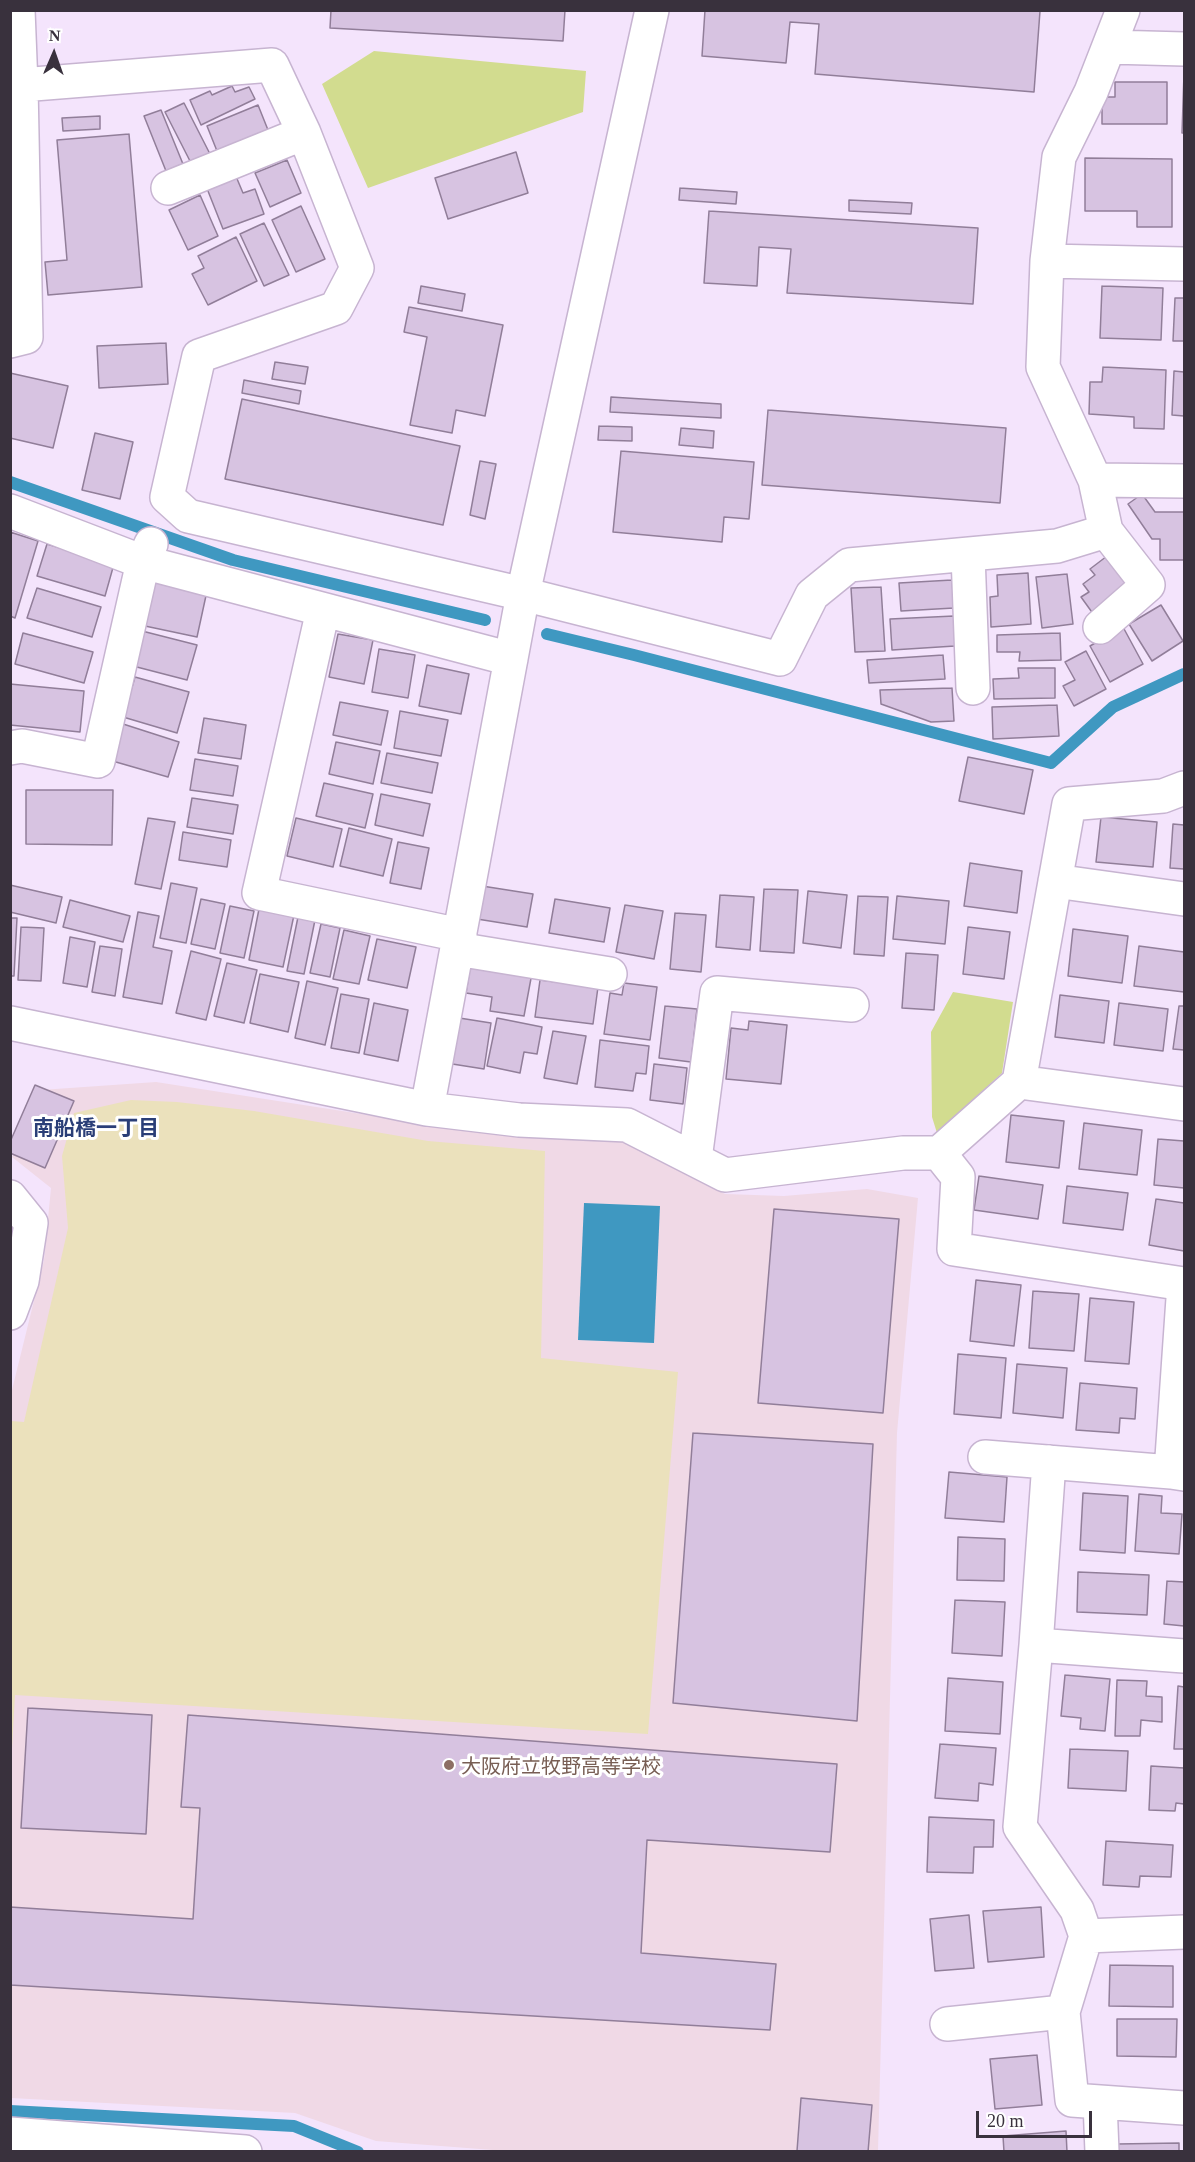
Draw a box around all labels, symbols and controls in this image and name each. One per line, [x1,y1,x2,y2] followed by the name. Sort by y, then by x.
[24,24,84,84] north arrow
[49,27,61,44] text: N
[33,1114,159,1140] district label: 南船橋一丁目
[461,1753,661,1777] place label: 大阪府立牧野高等学校
[442,1758,456,1772] marker: 大阪府立牧野高等学校
[979,2099,1094,2137] scale bar
[987,2111,1024,2131] text: 20 m

